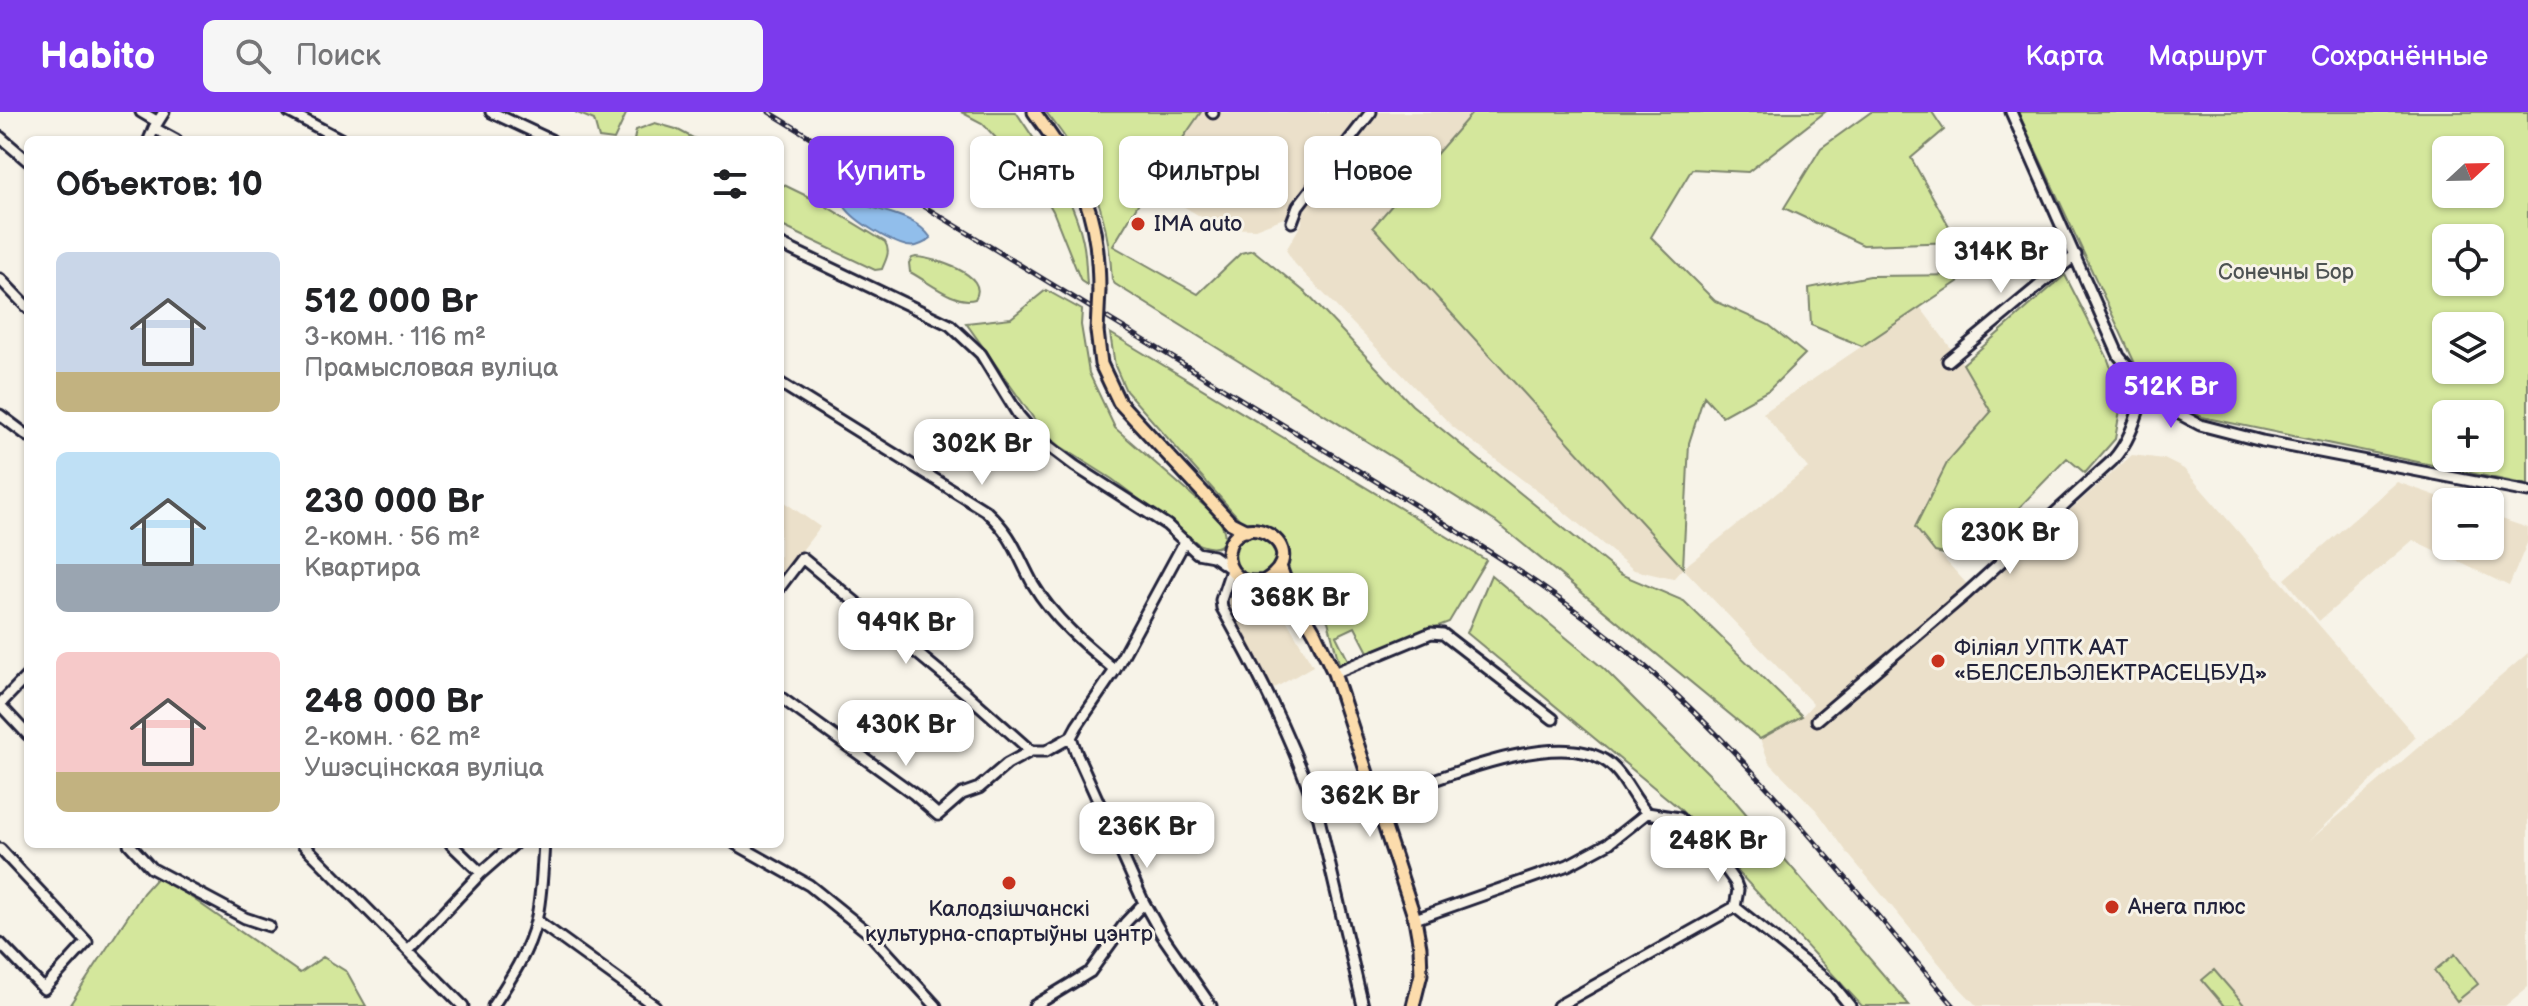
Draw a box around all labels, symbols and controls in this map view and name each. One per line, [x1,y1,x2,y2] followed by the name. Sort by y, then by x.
[203,20,763,92] search box
[40,34,155,79] text: Habito
[231,34,275,78] icon: search
[295,38,381,74] text: Поиск
[2025,40,2104,73] text: Карта
[2148,40,2267,73] text: Маршрут
[2311,40,2488,73] text: Сохранённые
[808,136,954,208] chip: Купить
[970,136,1103,208] chip: Снять
[1119,136,1288,208] chip: Фильтры
[1304,136,1441,208] chip: Новое
[2432,136,2504,208] north arrow
[2432,136,2504,560] map controls
[708,162,752,206] icon: filters
[56,164,263,205] text: Объектов: 10
[1154,211,1242,238] place label: IMA auto
[1129,215,1147,233] marker: IMA auto
[2432,224,2504,296] button: locate
[1927,227,2075,295] pin: 314K Br
[1954,237,2048,268] text: 314K Br
[2218,259,2354,286] park label: Сонечны Бор
[304,281,478,322] text: 512 000 Br
[120,284,216,380] icon: home
[2432,312,2504,384] button: layers
[304,322,486,353] text: 3-комн. · 116 m²
[304,353,558,384] text: Прамысловая вуліца
[2097,362,2245,430] pin: 512K Br
[2124,372,2218,403] text: 512K Br
[2432,400,2504,472] button: +
[908,419,1056,487] pin: 302K Br
[932,429,1032,460] text: 302K Br
[304,481,484,522] text: 230 000 Br
[120,484,216,580] icon: home
[2432,488,2504,560] button: −
[1936,508,2084,576] pin: 230K Br
[1960,518,2060,549] text: 230K Br
[304,522,480,553] text: 2-комн. · 56 m²
[304,553,421,584] text: Квартира
[1226,573,1374,641] pin: 368K Br
[1250,583,1350,614] text: 368K Br
[832,598,980,666] pin: 949K Br
[856,608,956,639] text: 949K Br
[1954,635,2267,687] place label: Філіял УПТК ААТ «БЕЛСЕЛЬЭЛЕКТРАСЕЦБУД»
[1929,652,1947,670] marker: Філіял УПТК ААТ «БЕЛСЕЛЬЭЛЕКТРАСЕЦБУД»
[304,681,483,722] text: 248 000 Br
[120,684,216,780] icon: home
[832,700,980,768] pin: 430K Br
[856,710,956,741] text: 430K Br
[304,722,481,753] text: 2-комн. · 62 m²
[304,753,544,784] text: Ушэсцінская вуліца
[1296,771,1444,839] pin: 362K Br
[1320,781,1420,812] text: 362K Br
[1073,802,1221,870] pin: 236K Br
[1097,812,1197,843] text: 236K Br
[1644,816,1792,884] pin: 248K Br
[1669,826,1767,857] text: 248K Br
[1000,874,1018,892] marker: Калодзішчанскі культурна-спартыўны цэнтр
[2127,894,2246,921] place label: Анега плюс
[865,896,1154,948] place label: Калодзішчанскі культурна-спартыўны цэнтр
[2103,898,2121,916] marker: Анега плюс

